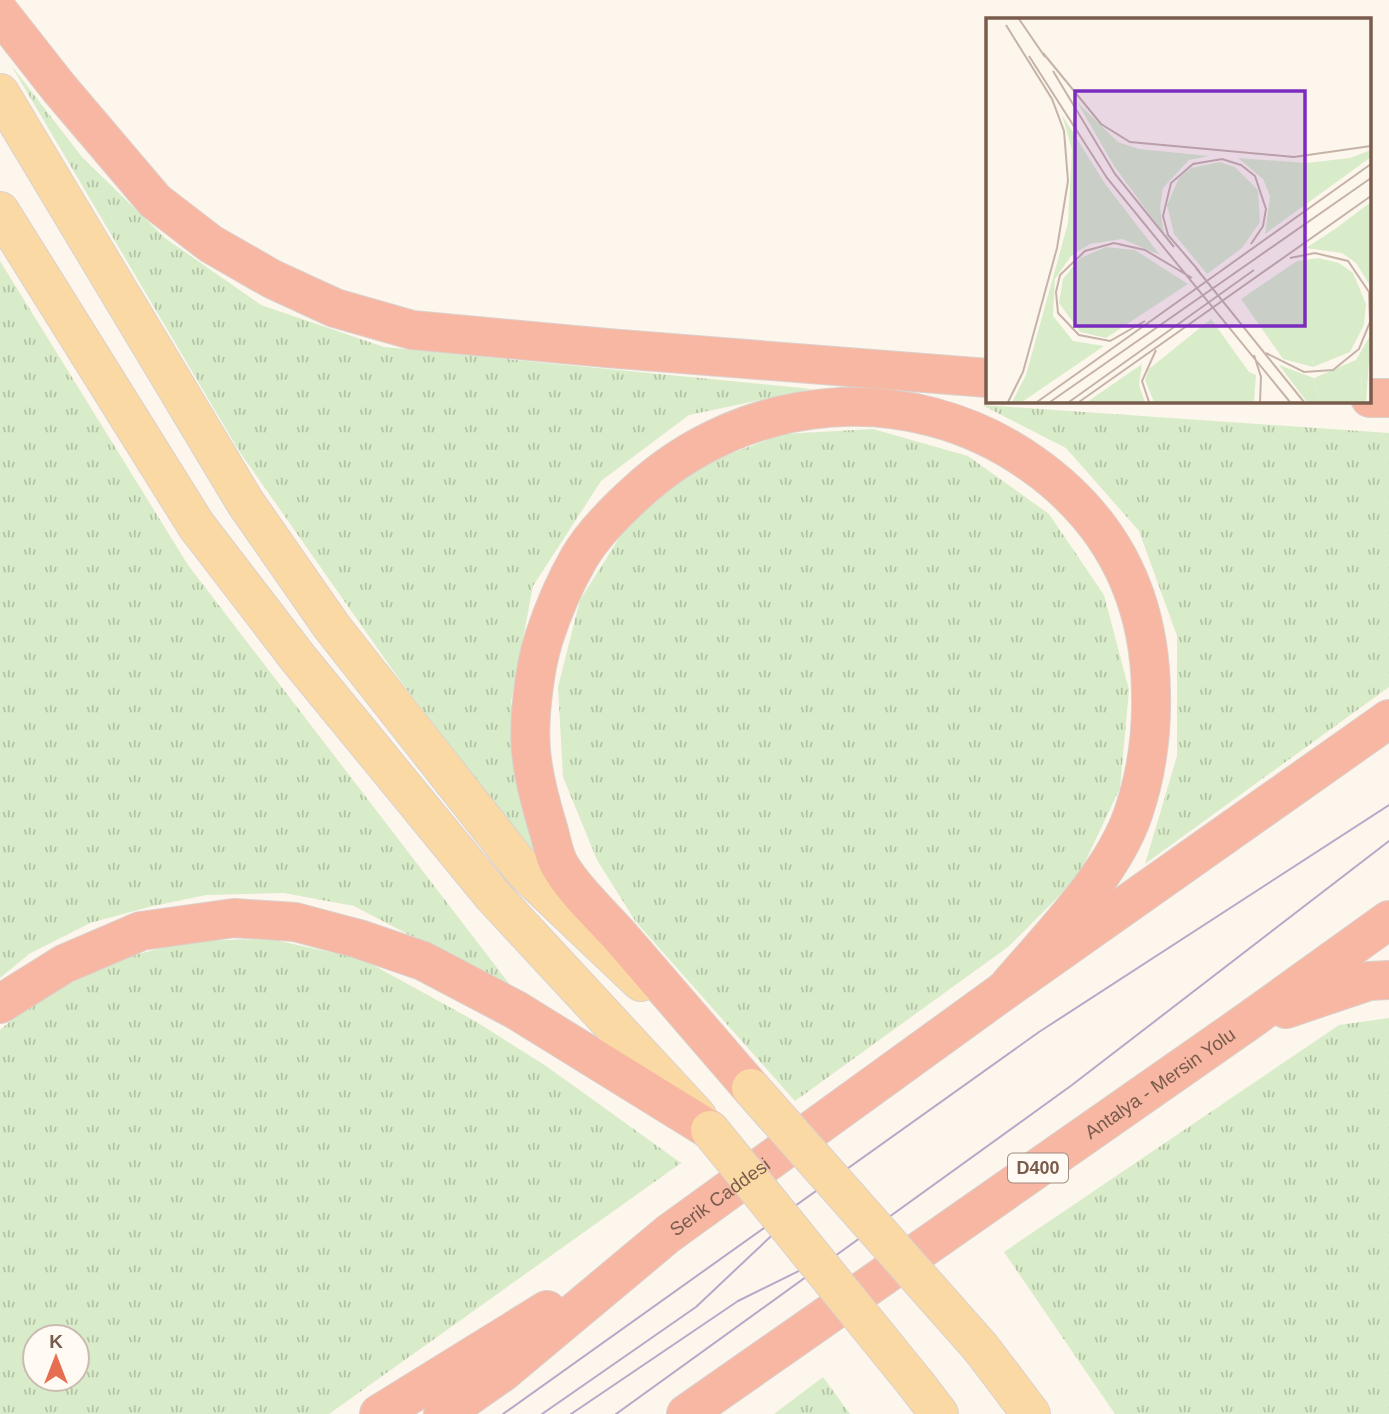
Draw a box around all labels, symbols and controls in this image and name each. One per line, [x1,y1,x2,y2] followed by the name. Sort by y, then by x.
[986,18,1372,402] inset map
[1081,1024,1239,1143] street label: Antalya - Mersin Yolu
[666,1154,774,1240] street label: Serik Caddesi
[1008,1154,1068,1182] road number: D400
[21,1323,91,1393] north arrow
[49,1331,63,1352] text: K

